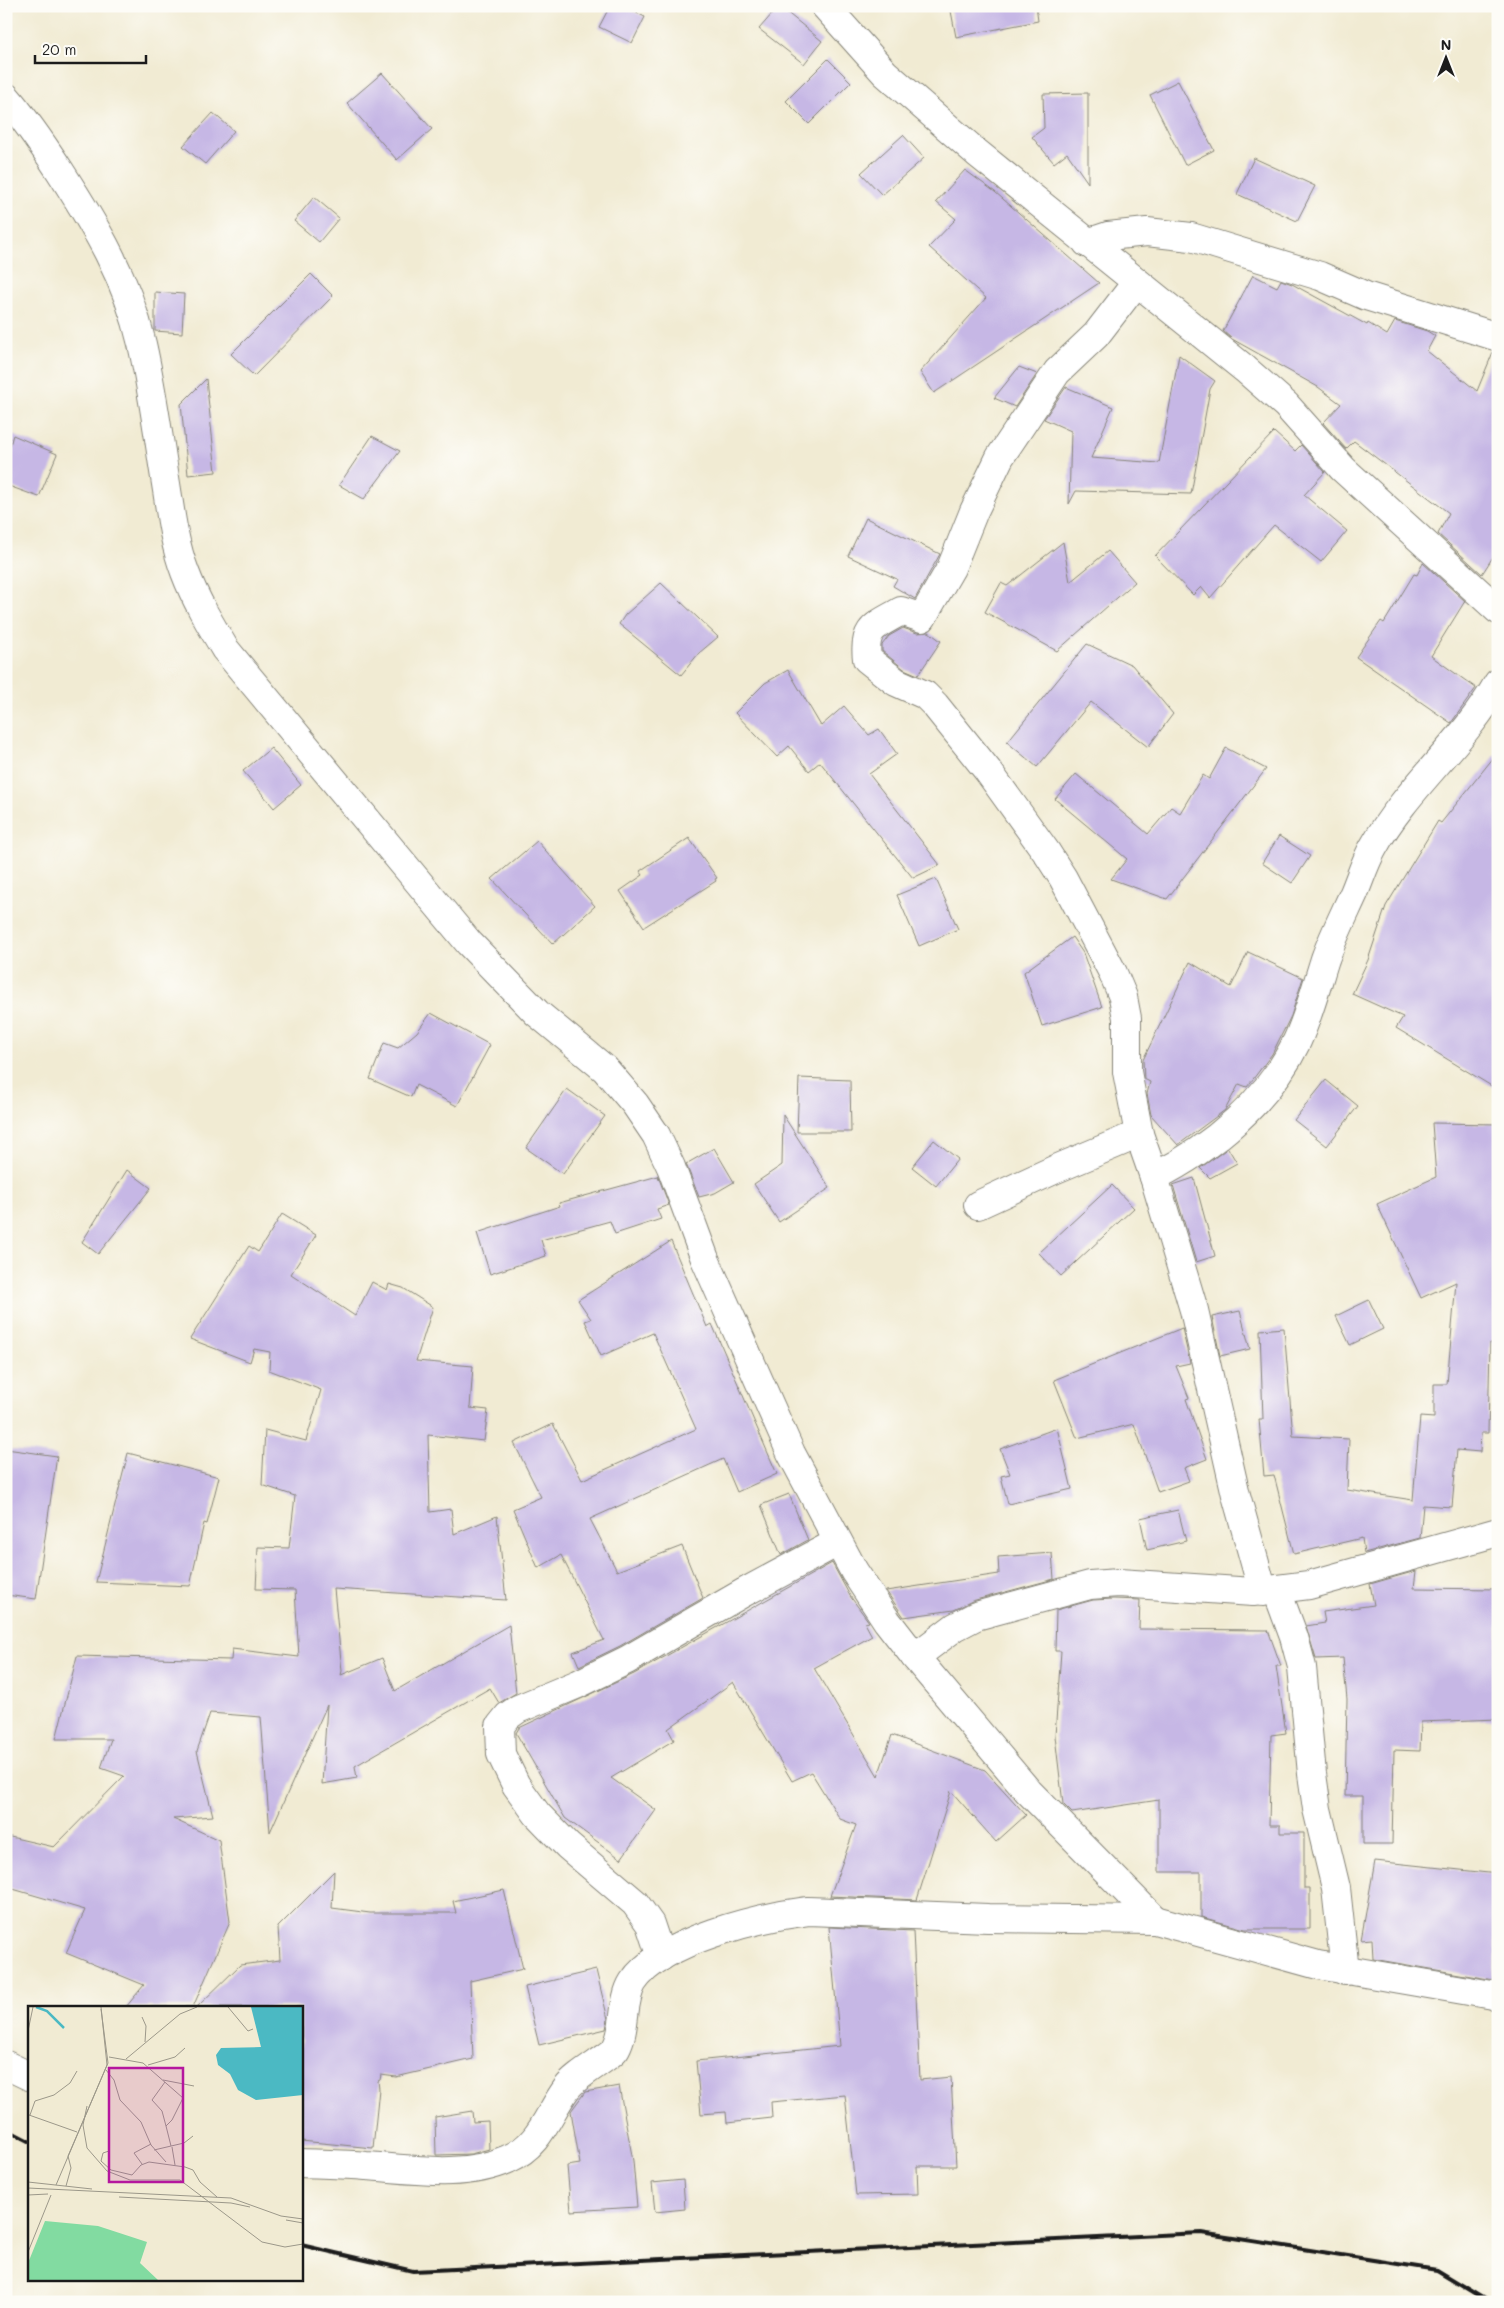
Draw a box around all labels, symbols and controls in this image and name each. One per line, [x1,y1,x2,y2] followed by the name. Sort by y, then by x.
[35,32,146,64] scale bar
[1422,32,1472,82] north arrow
[1441,35,1451,54] text: N
[42,39,76,59] text: 20 m
[28,2006,302,2280] inset map

